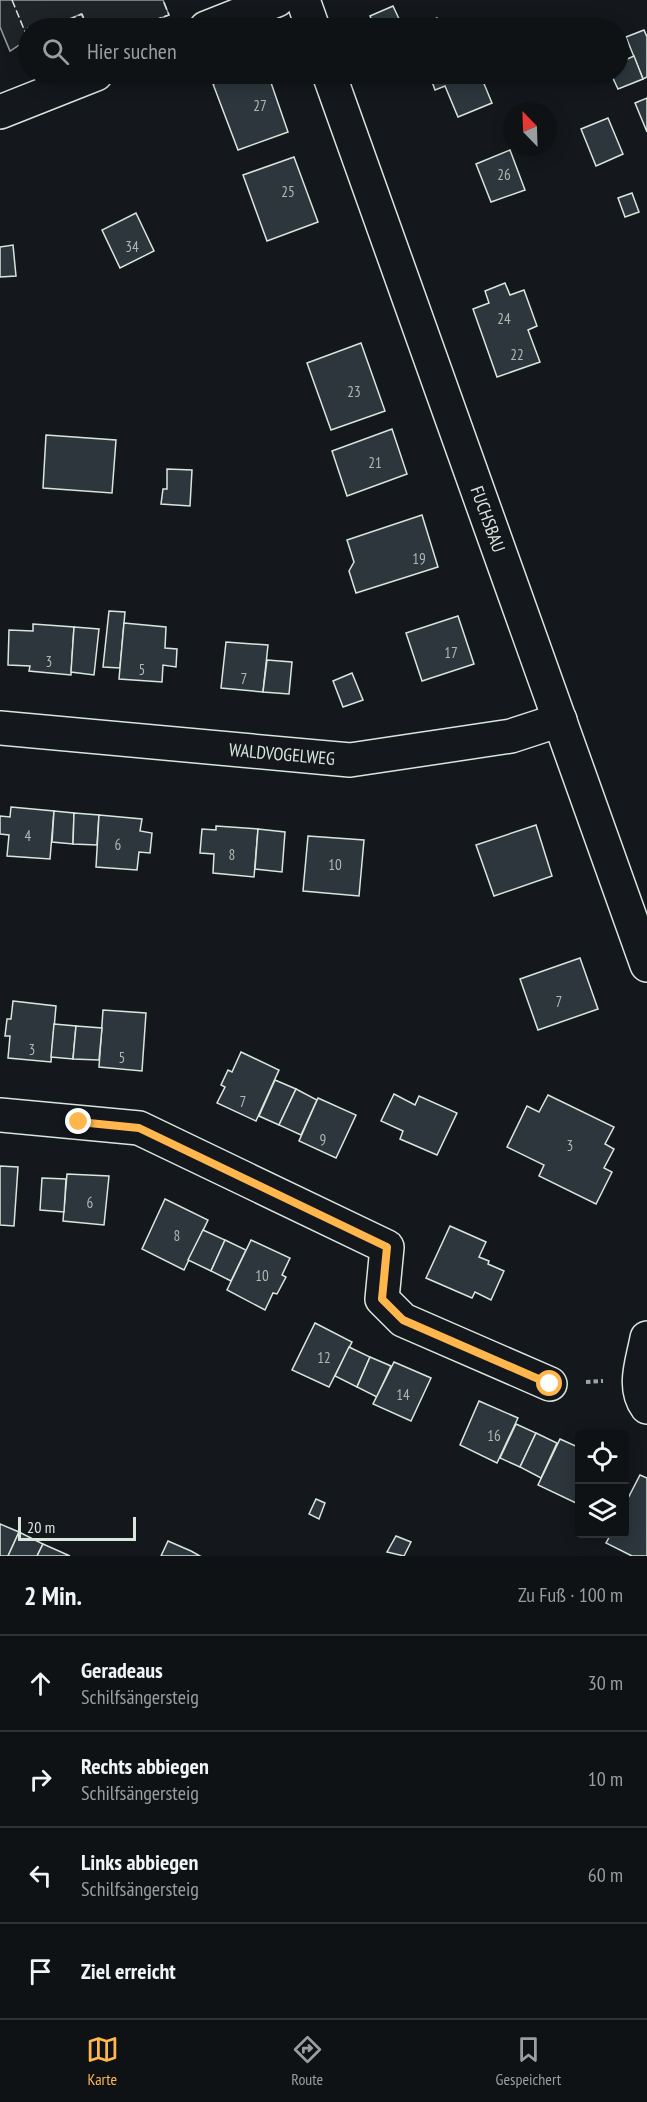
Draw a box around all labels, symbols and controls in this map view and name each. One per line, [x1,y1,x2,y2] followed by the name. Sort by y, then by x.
[18,18,629,84] search box
[39,35,72,68] icon: search
[87,37,177,65] text: Hier suchen
[253,96,267,115] house number: 27
[503,102,557,156] north arrow
[497,165,511,184] house number: 26
[281,182,295,201] house number: 25
[125,237,139,256] house number: 34
[497,309,511,328] house number: 24
[510,345,524,364] house number: 22
[347,382,361,401] house number: 23
[368,453,382,472] house number: 21
[465,483,511,555] street label: FUCHSBAU
[412,549,426,568] house number: 19
[444,643,458,662] house number: 17
[46,652,52,671] house number: 3
[139,660,145,679] house number: 5
[241,669,247,688] house number: 7
[228,738,336,770] street label: WALDVOGELWEG
[25,826,32,845] house number: 4
[115,835,122,854] house number: 6
[229,845,235,864] house number: 8
[328,855,342,874] house number: 10
[556,992,562,1011] house number: 7
[29,1040,35,1059] house number: 3
[119,1048,125,1067] house number: 5
[240,1092,246,1111] house number: 7
[65,1108,91,1134] route end
[320,1130,326,1149] house number: 9
[567,1136,573,1155] house number: 3
[87,1193,94,1212] house number: 6
[174,1226,180,1245] house number: 8
[255,1266,269,1285] house number: 10
[317,1348,331,1367] house number: 12
[536,1370,562,1396] route start
[396,1385,410,1404] house number: 14
[487,1426,501,1445] house number: 16
[575,1430,629,1538] map controls
[575,1430,629,1484] button: locate
[575,1484,629,1538] button: layers
[18,1514,136,1542] scale bar
[27,1517,55,1537] text: 20 m
[24,1579,82,1612] text: 2 Min.
[518,1582,623,1608] text: Zu Fuß · 100 m
[81,1656,163,1684] text: Geradeaus
[24,1667,57,1700] icon: ahead
[588,1670,623,1696] text: 30 m
[81,1684,199,1710] text: Schilfsängersteig
[81,1752,209,1780] text: Rechts abbiegen
[24,1763,57,1796] icon: right
[588,1766,623,1792] text: 10 m
[81,1780,199,1806] text: Schilfsängersteig
[81,1848,198,1876] text: Links abbiegen
[24,1859,57,1892] icon: left
[588,1862,623,1888] text: 60 m
[81,1876,199,1902] text: Schilfsängersteig
[24,1955,57,1988] icon: arrive
[81,1957,176,1985] text: Ziel erreicht
[86,2033,119,2089] tab: Karte
[291,2033,324,2089] tab: Route
[496,2033,561,2089] tab: Gespeichert

